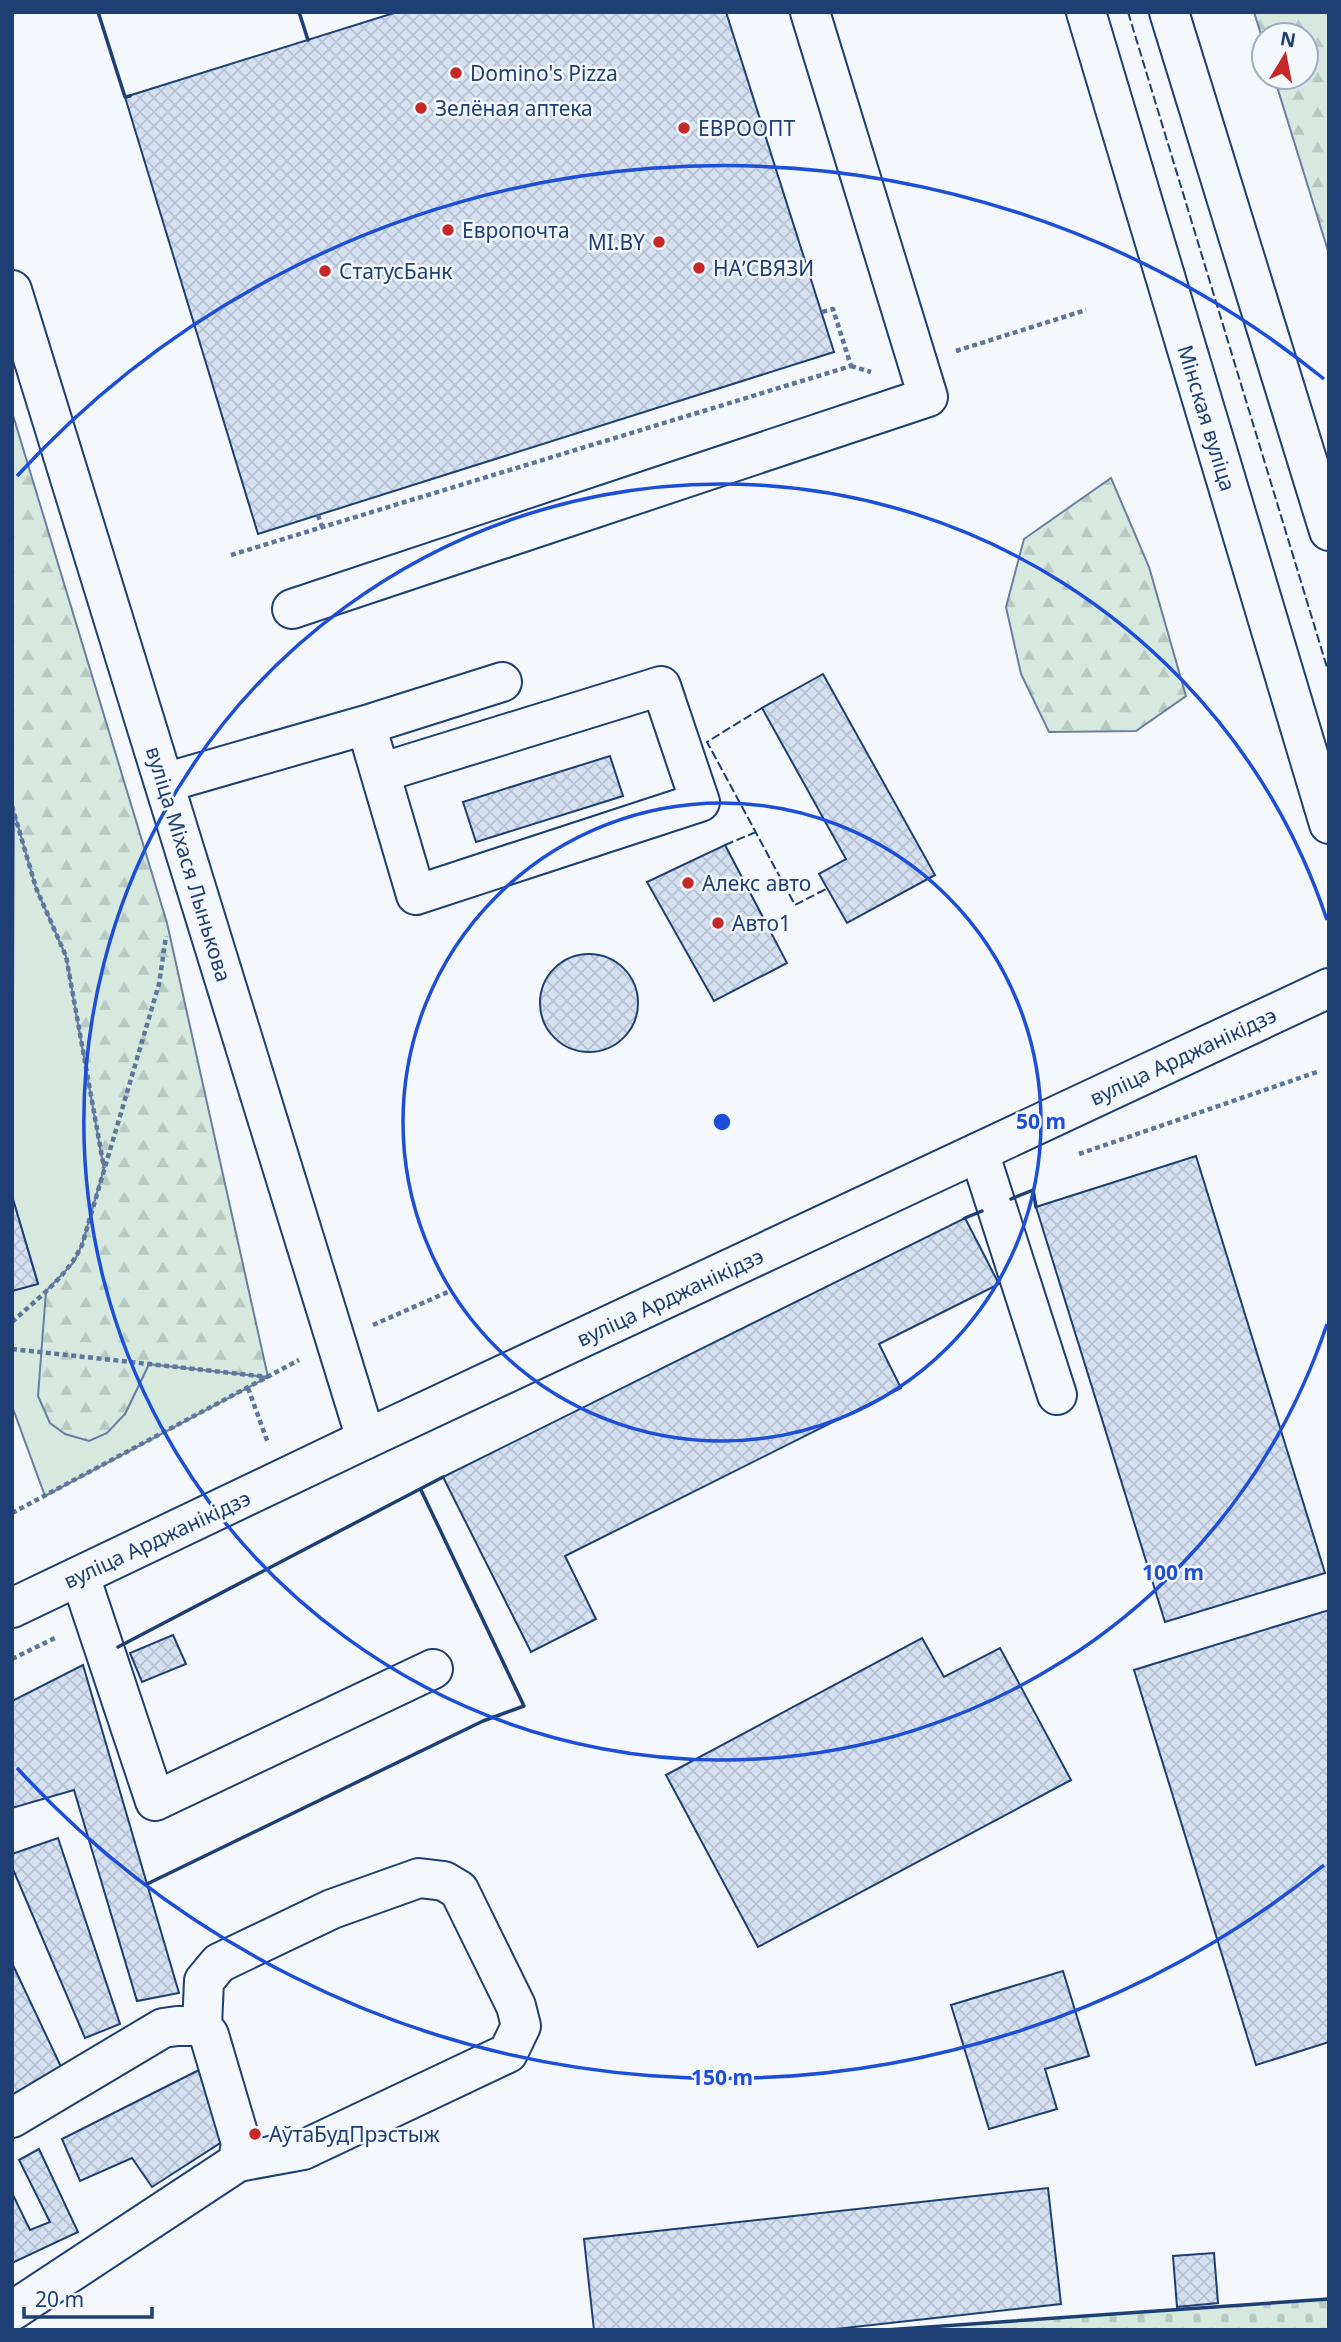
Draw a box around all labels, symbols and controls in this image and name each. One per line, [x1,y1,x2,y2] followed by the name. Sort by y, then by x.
[1250,21,1320,91] north arrow
[1278,25,1298,53] text: N
[470,59,618,87] place label: Domino's Pizza
[448,65,464,81] marker: Domino's Pizza
[435,94,593,122] place label: Зелёная аптека
[413,100,429,116] marker: Зелёная аптека
[698,114,795,142] place label: ЕВРООПТ
[676,120,692,136] marker: ЕВРООПТ
[462,216,570,244] place label: Европочта
[440,222,456,238] marker: Европочта
[588,228,645,256] place label: MI.BY
[651,234,667,250] marker: MI.BY
[713,254,814,282] place label: НАʼСВЯЗИ
[339,257,452,285] place label: СтатусБанк
[691,260,707,276] marker: НАʼСВЯЗИ
[317,263,333,279] marker: СтатусБанк
[1172,342,1242,494] street label: Мінская вуліца
[140,743,238,985] street label: вуліца Міхася Лынькова
[702,869,811,897] place label: Алекс авто
[680,875,696,891] marker: Алекс авто
[732,909,791,937] place label: Авто1
[710,915,726,931] marker: Авто1
[1085,1000,1281,1112] street label: вуліца Арджанікідзэ
[1016,1107,1066,1135] text: 50 m
[710,1110,734,1134] centre of rings
[572,1241,768,1353] street label: вуліца Арджанікідзэ
[59,1483,255,1595] street label: вуліца Арджанікідзэ
[1142,1558,1204,1586] text: 100 m
[691,2063,753,2091] text: 150 m
[269,2120,440,2148] place label: АўтаБудПрэстыж
[247,2126,263,2142] marker: АўтаБудПрэстыж
[24,2276,152,2320] scale bar
[35,2285,84,2313] text: 20 m

